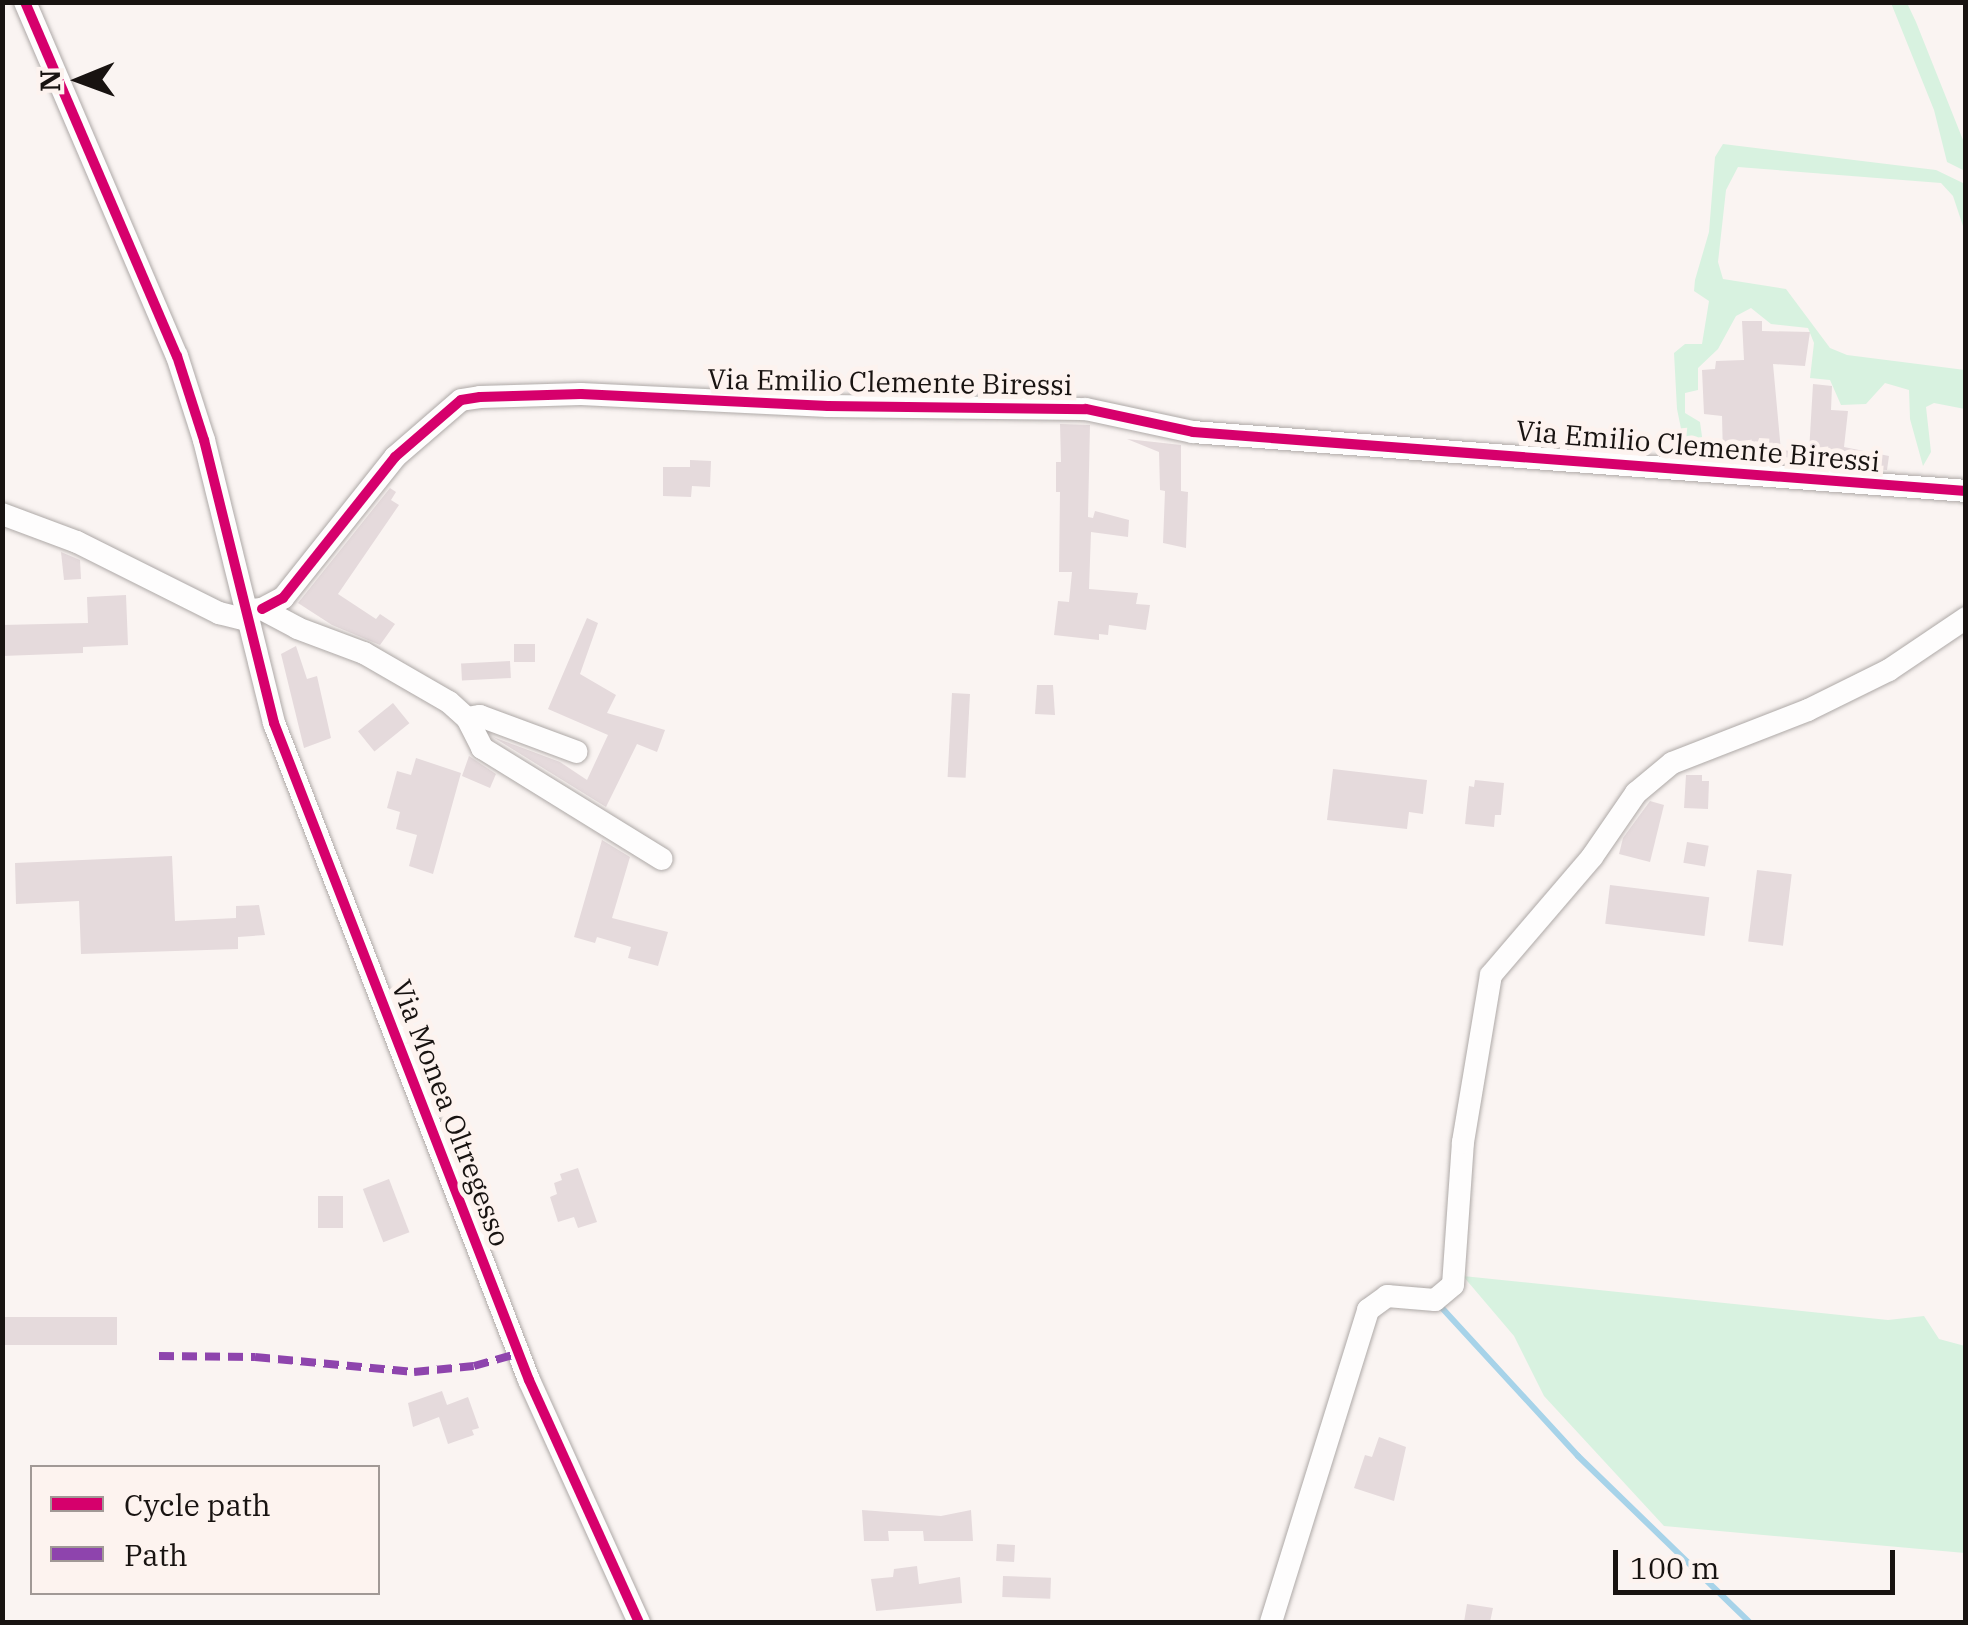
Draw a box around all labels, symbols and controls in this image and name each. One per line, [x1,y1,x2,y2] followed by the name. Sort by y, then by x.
[30,30,130,130] north arrow
[31,69,68,92] text: N
[707,362,1073,402] street label: Via Emilio Clemente Biressi
[1515,413,1881,479] street label: Via Emilio Clemente Biressi
[385,975,517,1251] street label: Via Monea Oltregesso
[30,1465,380,1595] legend
[124,1485,271,1524] text: Cycle path
[1618,1530,1900,1592] scale bar
[124,1535,188,1574] text: Path
[1630,1548,1720,1587] text: 100 m

